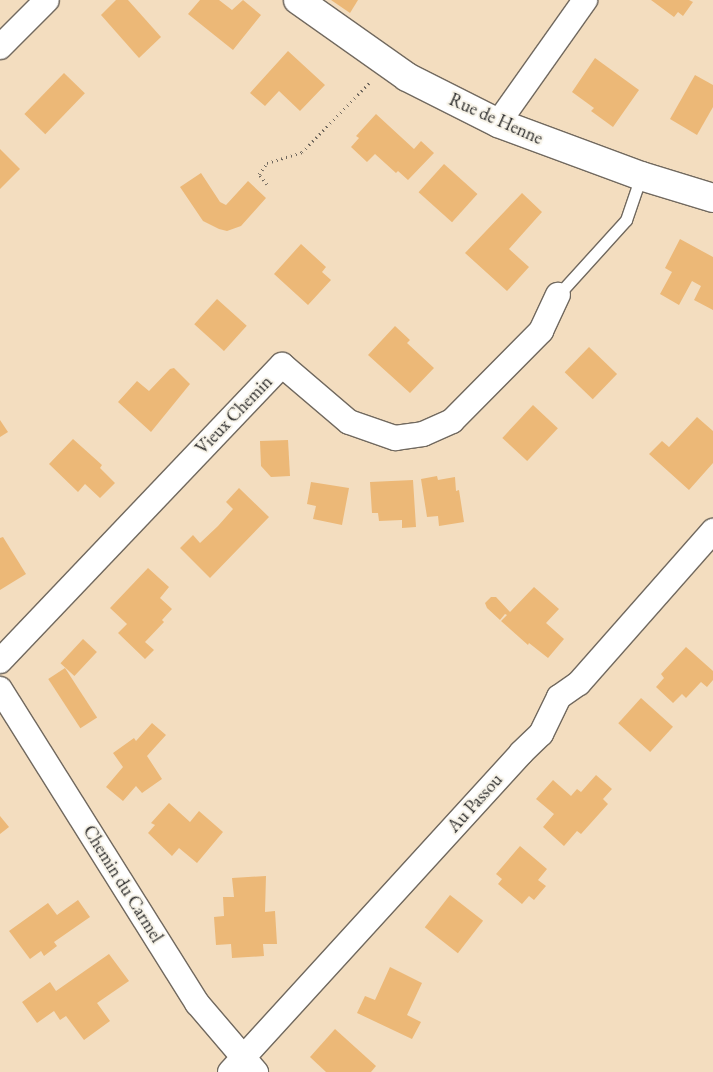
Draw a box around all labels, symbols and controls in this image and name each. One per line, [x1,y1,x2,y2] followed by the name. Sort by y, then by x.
[446,89,546,149] street label: Rue de Henne
[191,371,277,459] street label: Vieux Chemin
[443,769,507,837] street label: Au Passou
[78,821,168,947] street label: Chemin du Carmel

